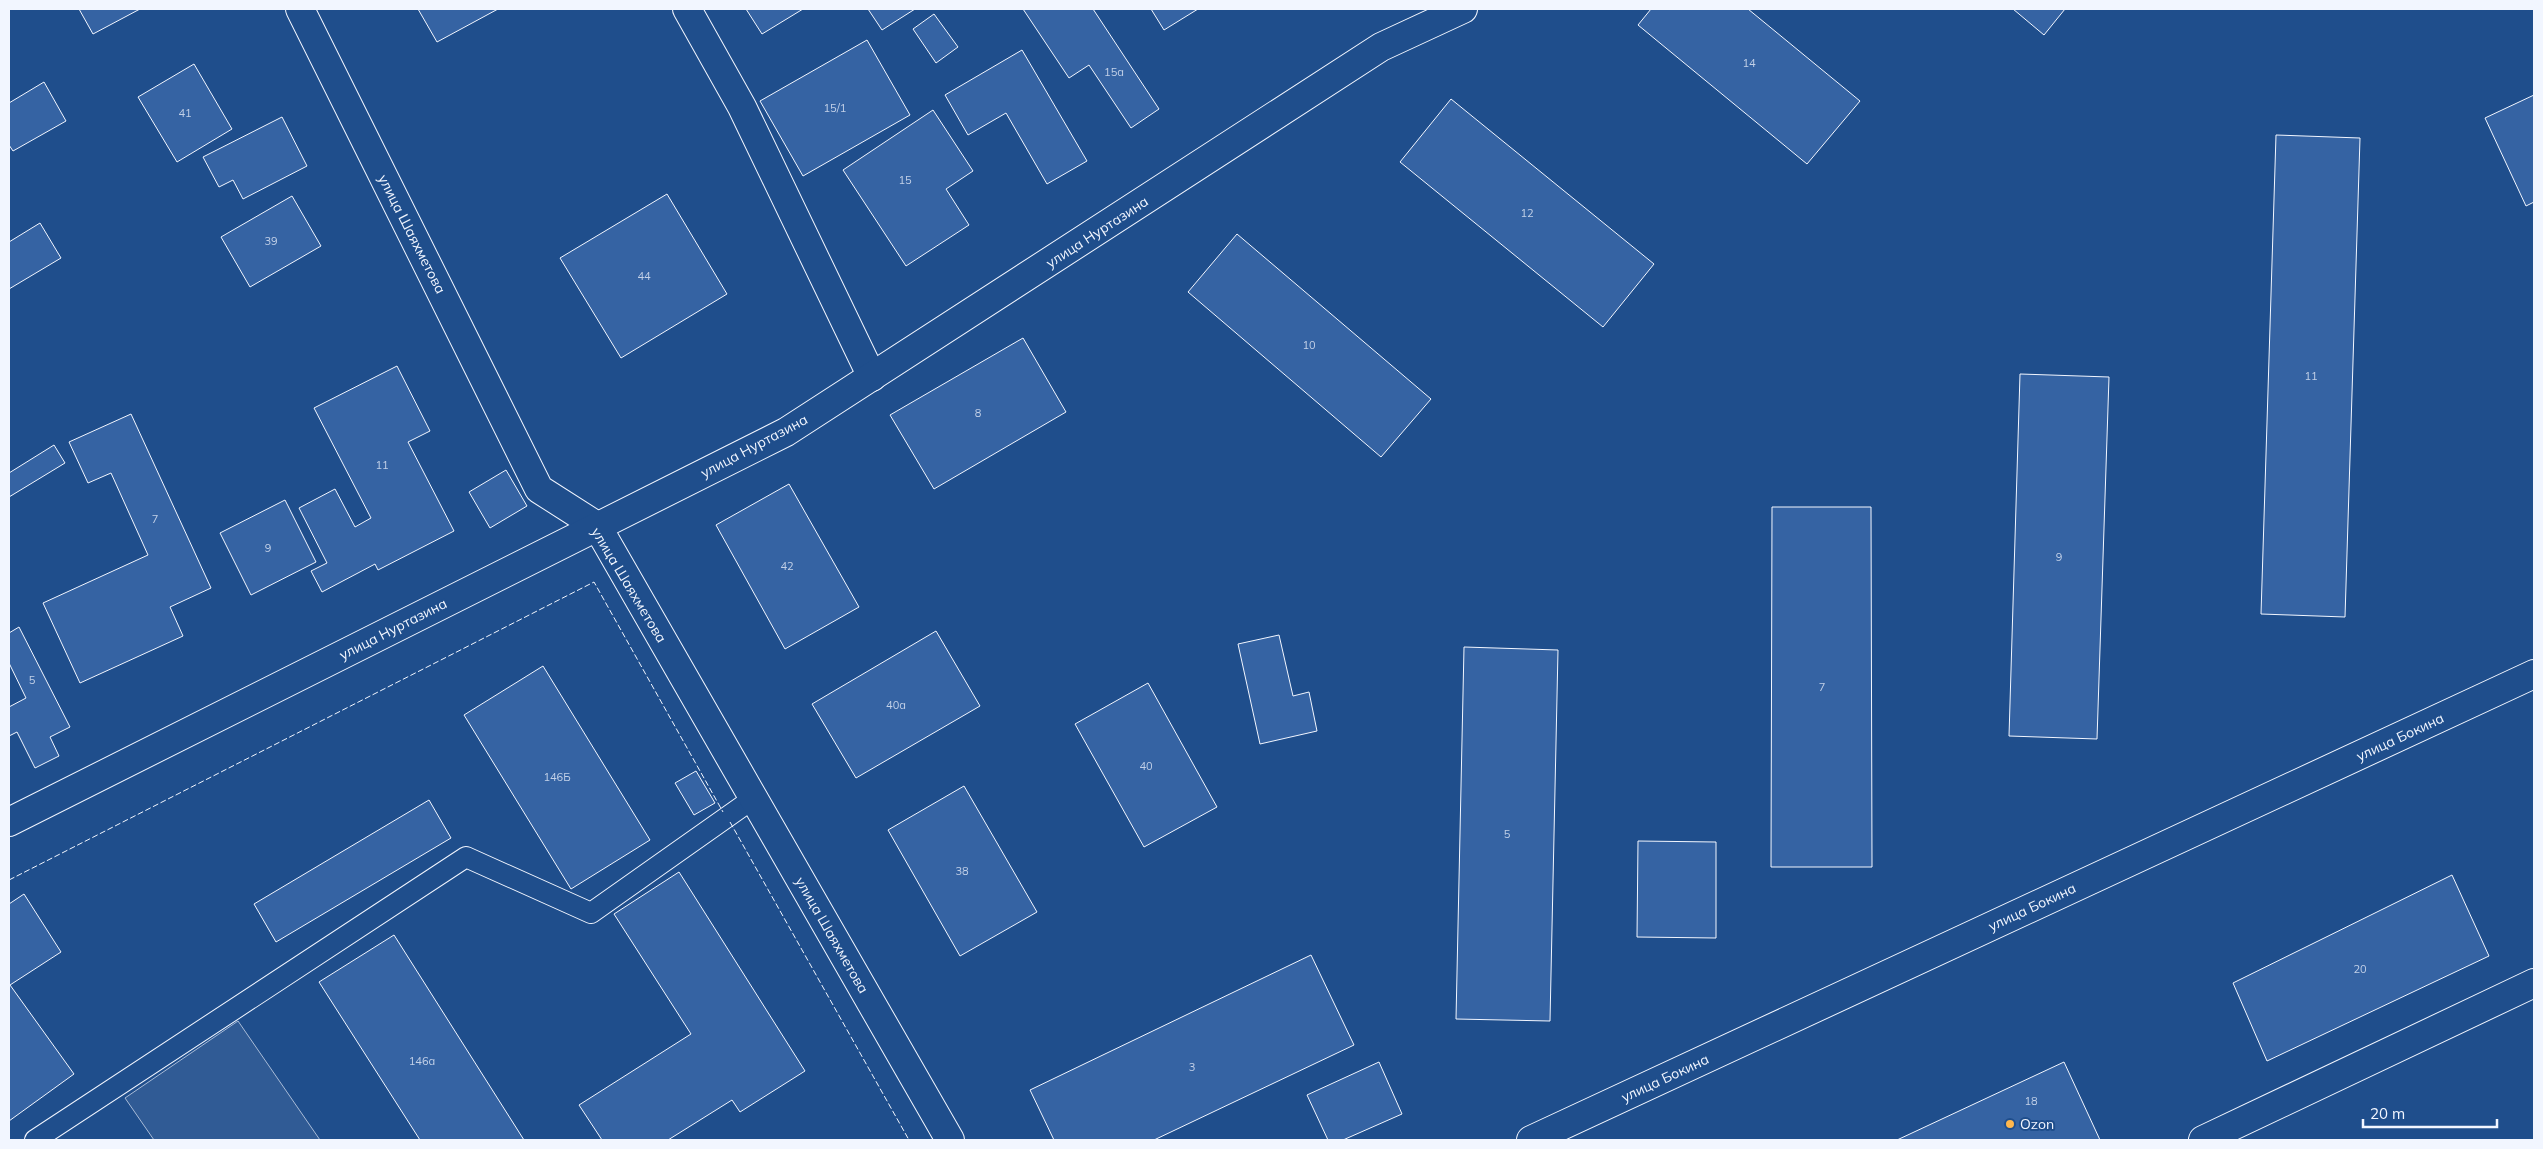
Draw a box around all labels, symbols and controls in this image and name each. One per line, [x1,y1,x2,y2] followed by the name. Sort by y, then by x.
[1742,56,1756,70] house number: 14
[1104,65,1124,79] house number: 15а
[824,101,846,115] house number: 15/1
[178,106,192,120] house number: 41
[374,171,450,297] street label: улица Шаяхметова
[898,173,912,187] house number: 15
[1042,192,1152,272] street label: улица Нуртазина
[1520,206,1534,220] house number: 12
[264,234,278,248] house number: 39
[637,269,651,283] house number: 44
[1302,338,1316,352] house number: 10
[2304,369,2318,383] house number: 11
[975,406,982,420] house number: 8
[697,410,811,482] street label: улица Нуртазина
[375,458,389,472] house number: 11
[152,512,158,526] house number: 7
[587,524,671,646] street label: улица Шаяхметова
[265,541,271,555] house number: 9
[2056,550,2062,564] house number: 9
[780,559,794,573] house number: 42
[336,594,450,664] street label: улица Нуртазина
[29,673,36,687] house number: 5
[1819,680,1825,694] house number: 7
[886,698,906,712] house number: 40а
[2353,709,2447,765] street label: улица Бокина
[1139,759,1153,773] house number: 40
[543,770,571,784] house number: 146Б
[1504,827,1511,841] house number: 5
[955,864,969,878] house number: 38
[791,874,873,996] street label: улица Шаяхметова
[1985,879,2079,935] street label: улица Бокина
[2353,962,2367,976] house number: 20
[1618,1050,1712,1106] street label: улица Бокина
[409,1054,435,1068] house number: 146а
[1189,1060,1195,1074] house number: 3
[2024,1094,2038,1108] house number: 18
[2363,1096,2497,1128] scale bar
[2370,1104,2405,1123] text: 20 m
[2020,1115,2054,1133] place label: Ozon
[2004,1118,2016,1130] marker: Ozon

